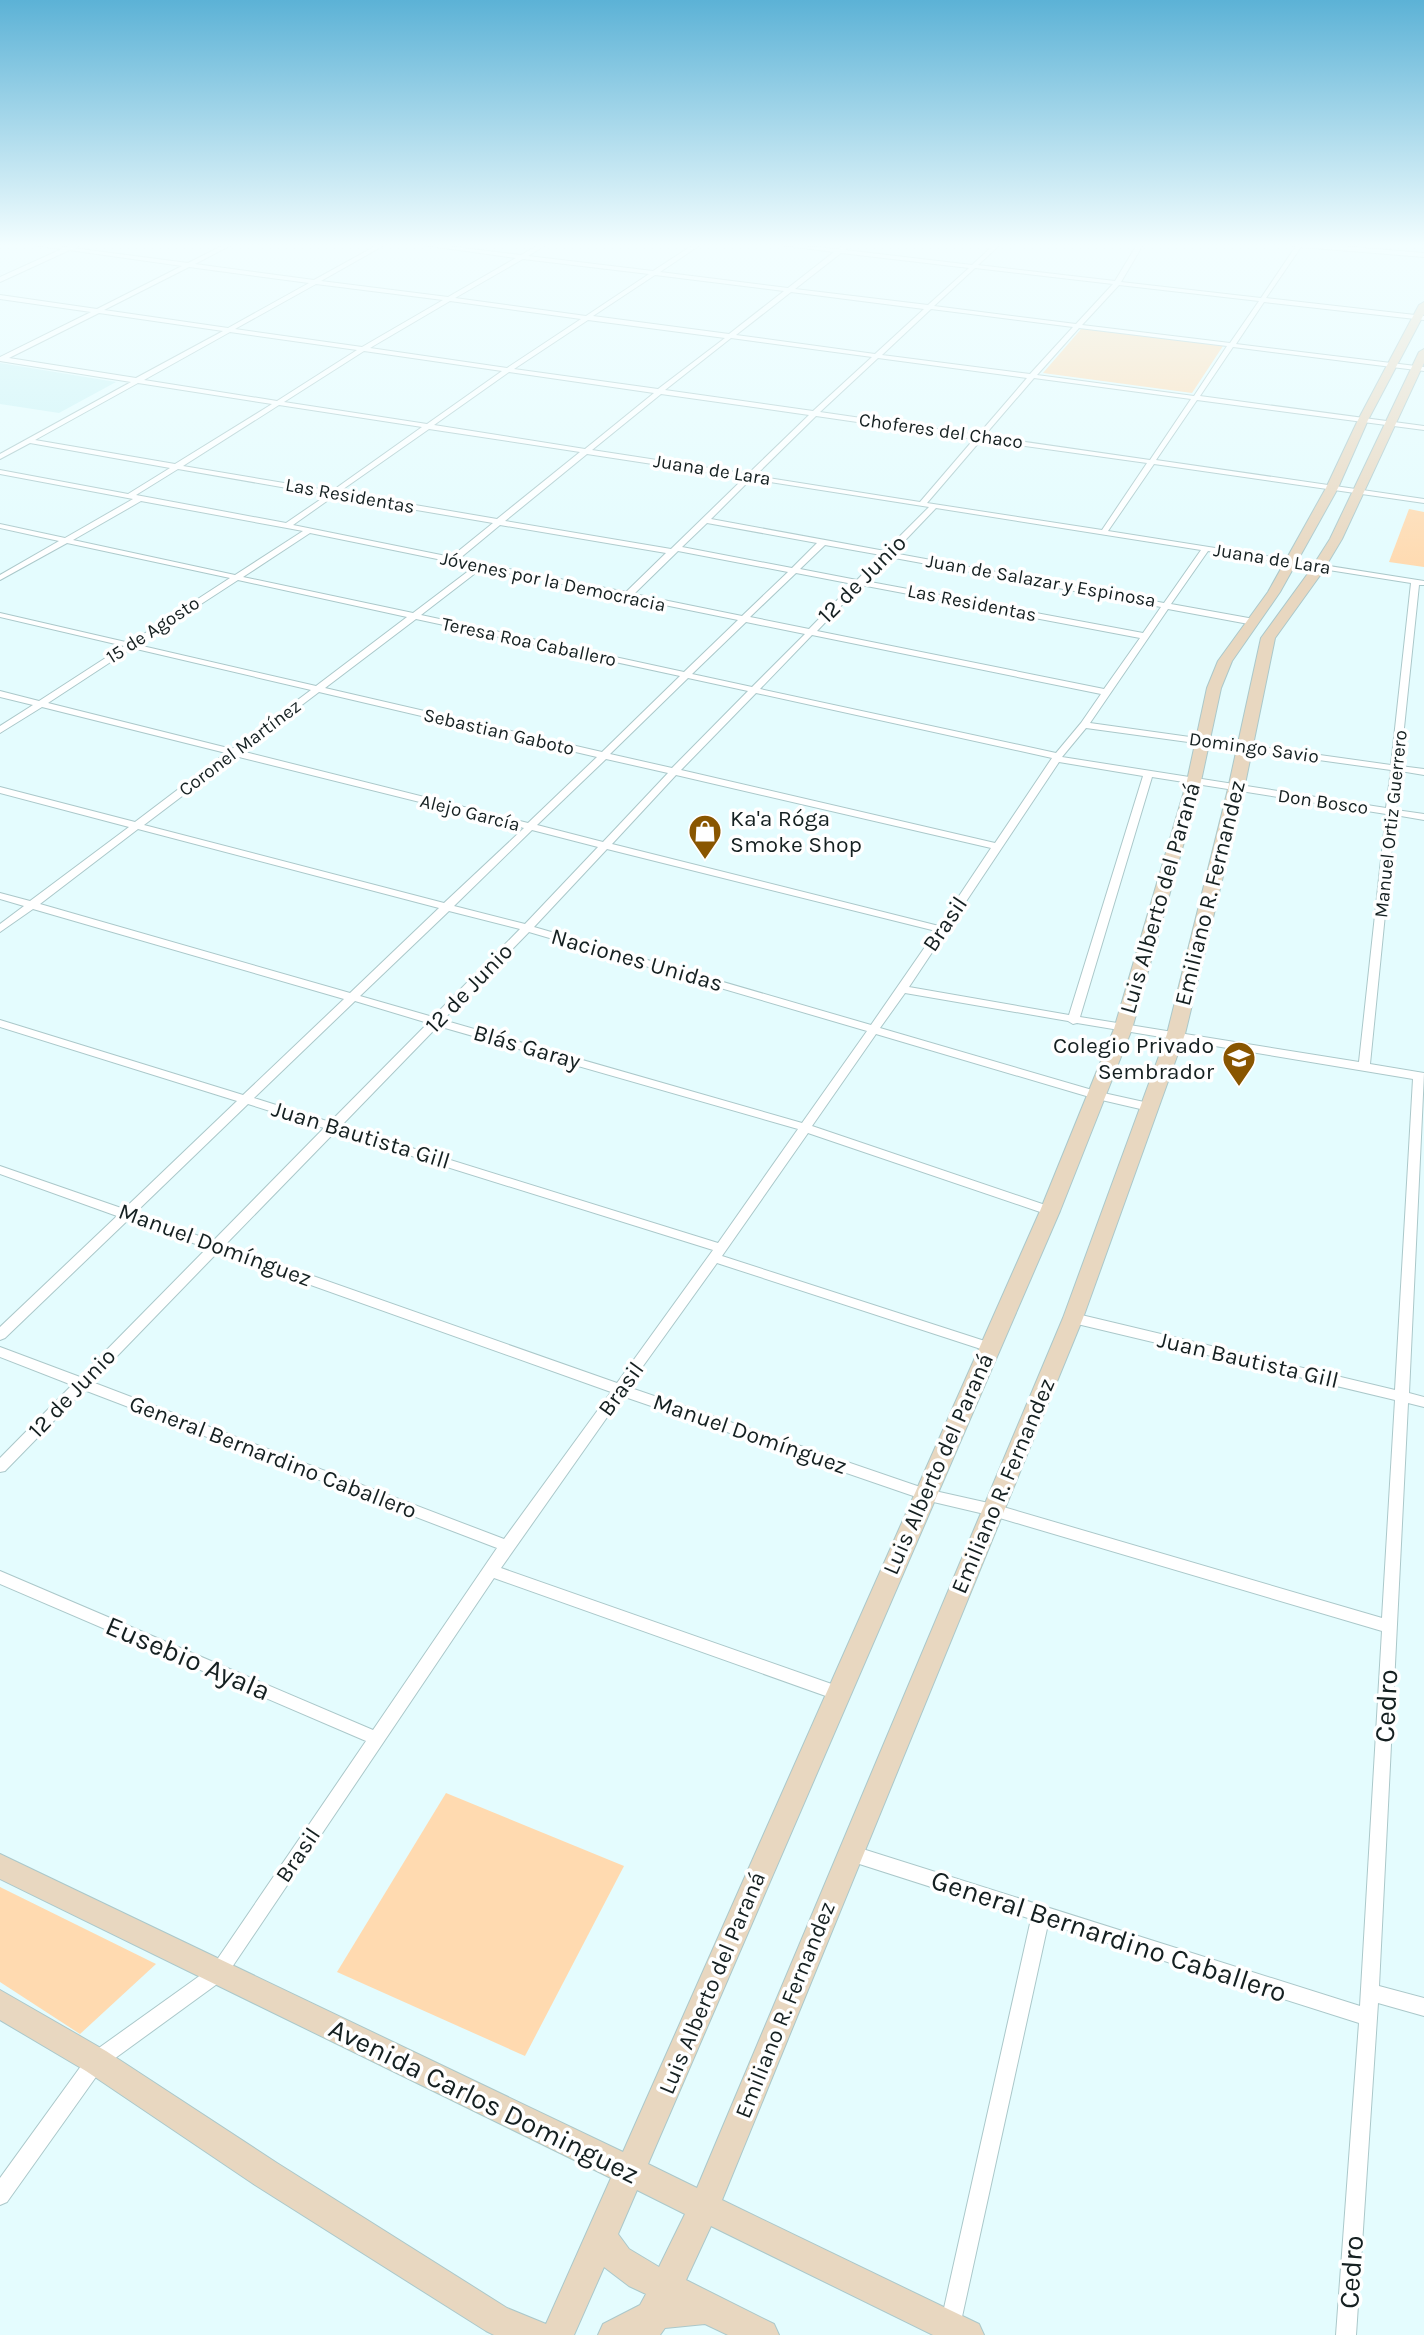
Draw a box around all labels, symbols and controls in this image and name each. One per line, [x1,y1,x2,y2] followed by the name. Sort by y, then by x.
[858,409,1024,453] street label: Choferes del Chaco
[652,450,772,490] street label: Juana de Lara
[284,474,416,518] street label: Las Residentas
[812,529,912,629] street label: 12 de Junio
[1212,539,1332,579] street label: Juana de Lara
[438,547,668,617] street label: Jóvenes por la Democracia
[924,550,1158,612] street label: Juan de Salazar y Espinosa
[906,580,1038,626] street label: Las Residentas
[102,592,204,668] street label: 15 de Agosto
[440,613,618,671] street label: Teresa Roa Caballero
[175,695,305,801] street label: Coronel Martínez
[421,704,577,760] street label: Sebastian Gaboto
[1188,728,1320,768] street label: Domingo Savio
[1370,729,1412,919] street label: Manuel Ortiz Guerrero
[1169,778,1251,1008] street label: Emiliano R. Fernandez
[1114,779,1206,1017] street label: Luis Alberto del Paraná
[1276,785,1370,819] street label: Don Bosco
[418,790,522,836] street label: Alejo García
[730,805,862,858] place label: Ka'a Róga Smoke Shop
[686,812,724,861] shop icon: Ka'a Róga Smoke Shop
[917,891,973,957] street label: Brasil
[548,923,726,997] street label: Naciones Unidas
[420,938,518,1038] street label: 12 de Junio
[470,1019,584,1075] street label: Blás Garay
[1053,1032,1215,1085] place label: Colegio Privado Sembrador
[1220,1039,1258,1088] school or university icon: Colegio Privado Sembrador
[269,1095,453,1175] street label: Juan Bautista Gill
[115,1198,315,1292] street label: Manuel Domínguez
[1155,1326,1341,1394] street label: Juan Bautista Gill
[23,1343,121,1443] street label: 12 de Junio
[877,1349,999,1579] street label: Luis Alberto del Paraná
[592,1357,650,1421] street label: Brasil
[945,1374,1061,1598] street label: Emiliano R. Fernandez
[649,1388,851,1480] street label: Manuel Domínguez
[126,1390,420,1524] street label: General Bernardino Caballero
[101,1608,275,1708] street label: Eusebio Ayala
[1368,1668,1404,1744] street label: Cedro
[270,1822,326,1888] street label: Brasil
[927,1863,1291,2009] street label: General Bernardino Caballero
[653,1868,771,2098] street label: Luis Alberto del Paraná
[729,1898,841,2122] street label: Emiliano R. Fernandez
[324,2011,644,2191] street label: Avenida Carlos Dominguez
[1332,2234,1370,2310] street label: Cedro

